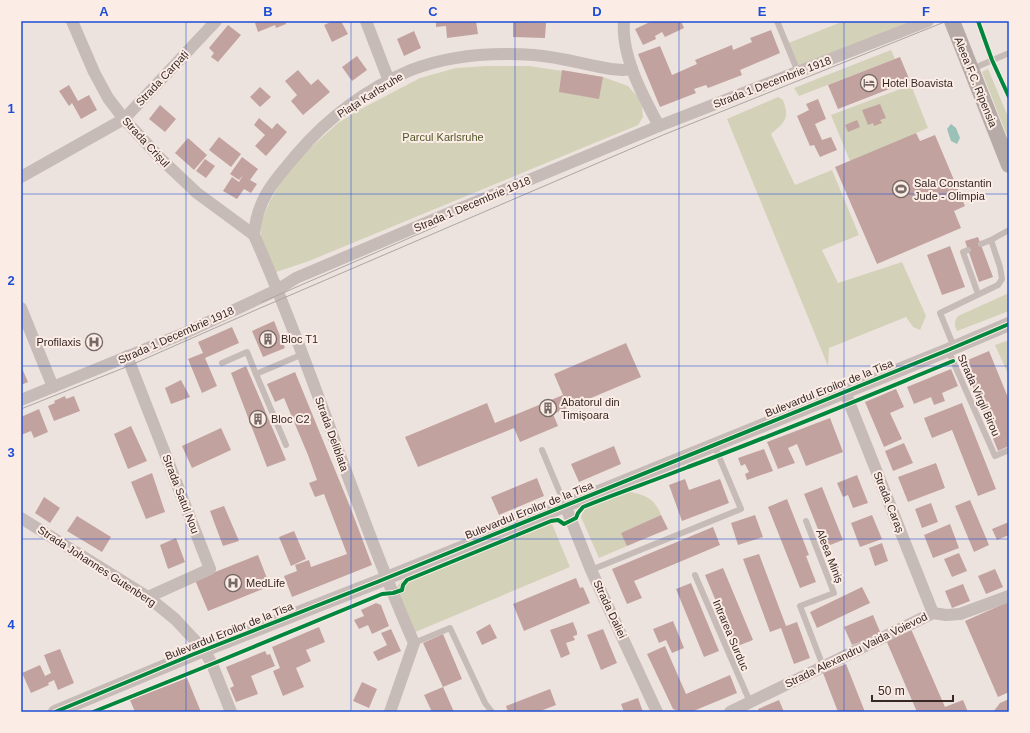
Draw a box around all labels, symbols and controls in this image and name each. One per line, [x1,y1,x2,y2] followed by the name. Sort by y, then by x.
[99,4,109,19] text: A
[263,4,273,19] text: B
[428,4,438,19] text: C
[592,4,602,19] text: D
[758,4,767,19] text: E
[922,4,930,19] text: F
[952,35,1000,130] street label: Aleea F.C. Ripensia
[133,48,191,108] street label: Strada Carpați
[711,54,833,110] street label: Strada 1 Decembrie 1918
[335,70,405,120] street label: Piața Karlsruhe
[859,73,879,93] hotel icon: Hotel Boavista
[882,77,954,89] place label: Hotel Boavista
[7,101,15,116] text: 1
[120,115,172,169] street label: Strada Crișul
[402,131,484,143] park label: Parcul Karlsruhe
[412,174,532,234] street label: Strada 1 Decembrie 1918
[914,177,992,202] place label: Sala Constantin Jude - Olimpia
[891,179,911,199] sports icon: Sala Constantin Jude - Olimpia
[7,273,15,288] text: 2
[116,304,236,366] street label: Strada 1 Decembrie 1918
[258,329,278,349] building icon: Bloc T1
[84,332,104,352] hospital icon: Profilaxis
[281,333,318,345] place label: Bloc T1
[36,336,81,348] place label: Profilaxis
[956,352,1002,438] street label: Strada Virgil Birou
[763,356,896,419] street label: Bulevardul Eroilor de la Tisa
[313,395,351,474] street label: Strada Deliblata
[561,396,620,421] place label: Abatorul din Timișoara
[538,398,558,418] building icon: Abatorul din Timișoara
[248,409,268,429] building icon: Bloc C2
[271,413,310,425] place label: Bloc C2
[7,445,15,460] text: 3
[160,453,202,535] street label: Strada Satul Nou
[871,470,907,535] street label: Strada Caraș
[463,478,596,541] street label: Bulevardul Eroilor de la Tisa
[36,523,158,609] street label: Strada Johannes Gutenberg
[814,527,846,585] street label: Aleea Miniș
[223,573,243,593] hospital icon: MedLife
[246,577,285,589] place label: MedLife
[591,578,629,640] street label: Strada Daliei
[711,598,752,673] street label: Intrarea Surduc
[163,599,296,662] street label: Bulevardul Eroilor de la Tisa
[783,610,929,690] street label: Strada Alexandru Vaida Voievod
[7,617,15,632] text: 4
[872,677,953,703] scale bar
[878,684,905,698] text: 50 m

